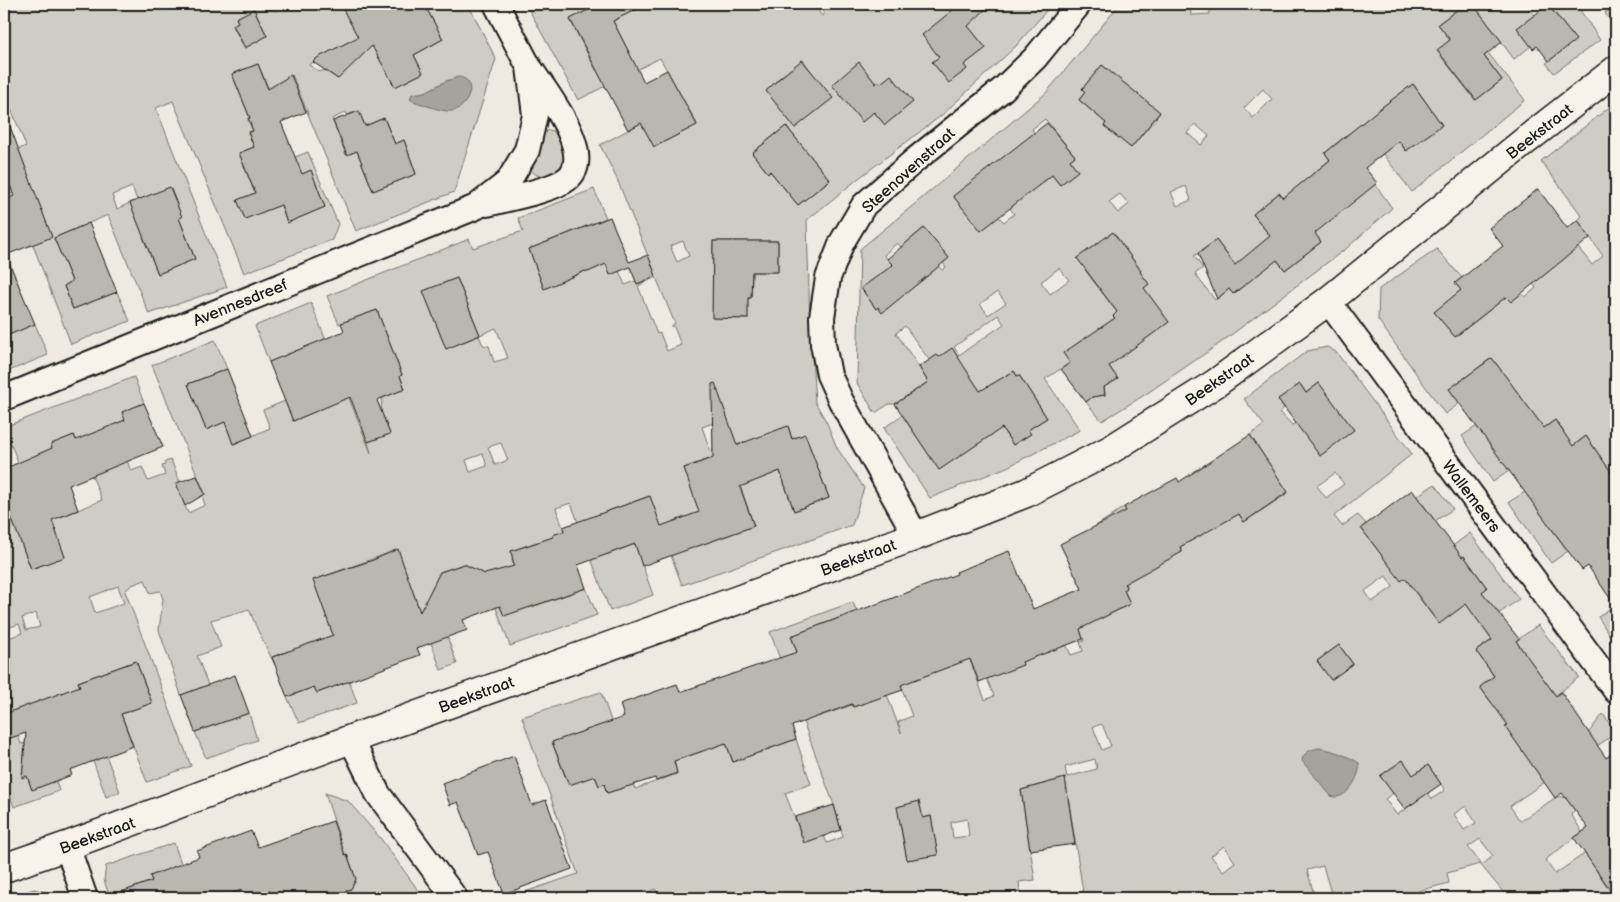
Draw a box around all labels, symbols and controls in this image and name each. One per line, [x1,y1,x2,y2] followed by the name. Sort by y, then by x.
[1503,100,1577,164] street label: Beekstraat
[859,124,959,218] street label: Steenovenstraat
[190,276,291,331] street label: Avennesdreef
[1182,350,1258,411] street label: Beekstraat
[1438,457,1504,537] street label: Wallemeers
[818,536,899,581] street label: Beekstraat
[436,673,517,718] street label: Beekstraat
[57,814,138,859] street label: Beekstraat

